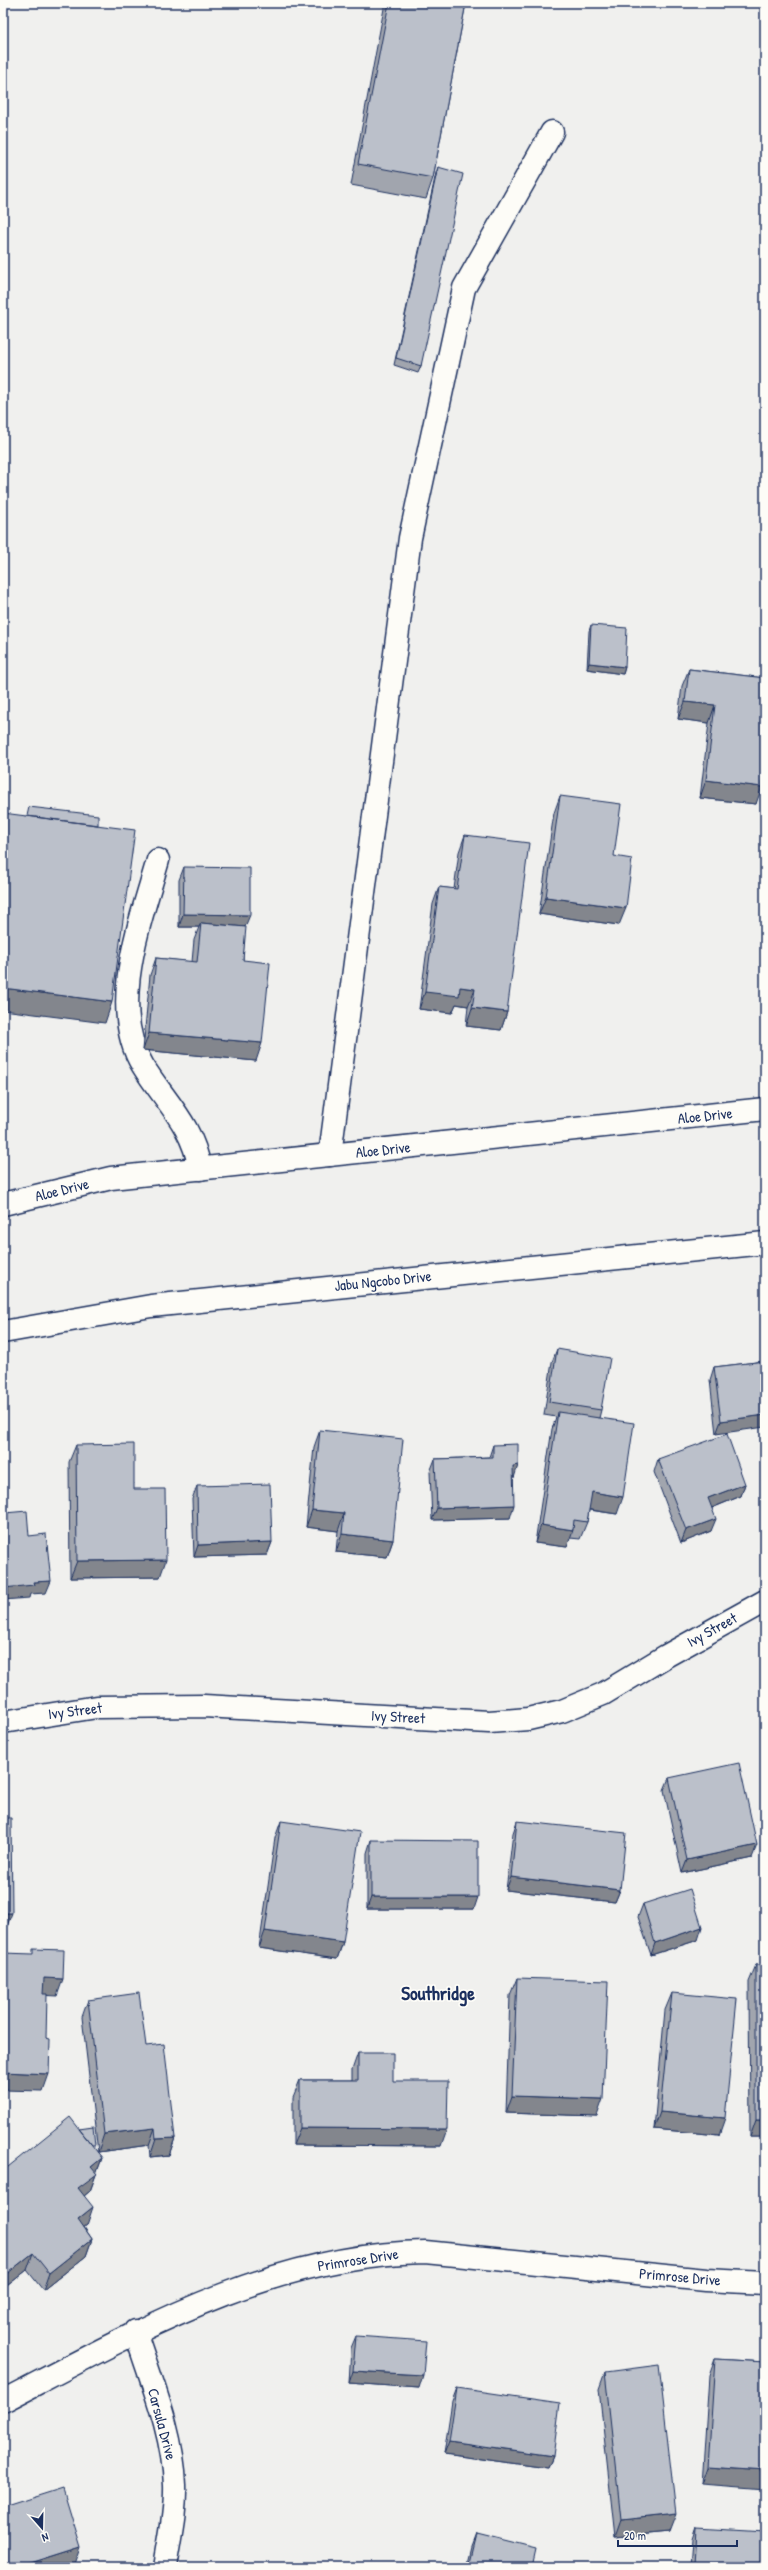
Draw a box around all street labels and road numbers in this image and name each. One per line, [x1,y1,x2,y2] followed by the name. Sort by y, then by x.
[676,1102,733,1129] street label: Aloe Drive
[354,1136,411,1163] street label: Aloe Drive
[33,1173,91,1206] street label: Aloe Drive
[333,1265,433,1296] street label: Jabu Ngcobo Drive
[683,1607,741,1652] street label: Ivy Street
[47,1697,104,1724] street label: Ivy Street
[370,1705,426,1728] street label: Ivy Street
[316,2243,400,2276] street label: Primrose Drive
[638,2262,722,2291] street label: Primrose Drive
[143,2386,182,2462] street label: Carsula Drive

